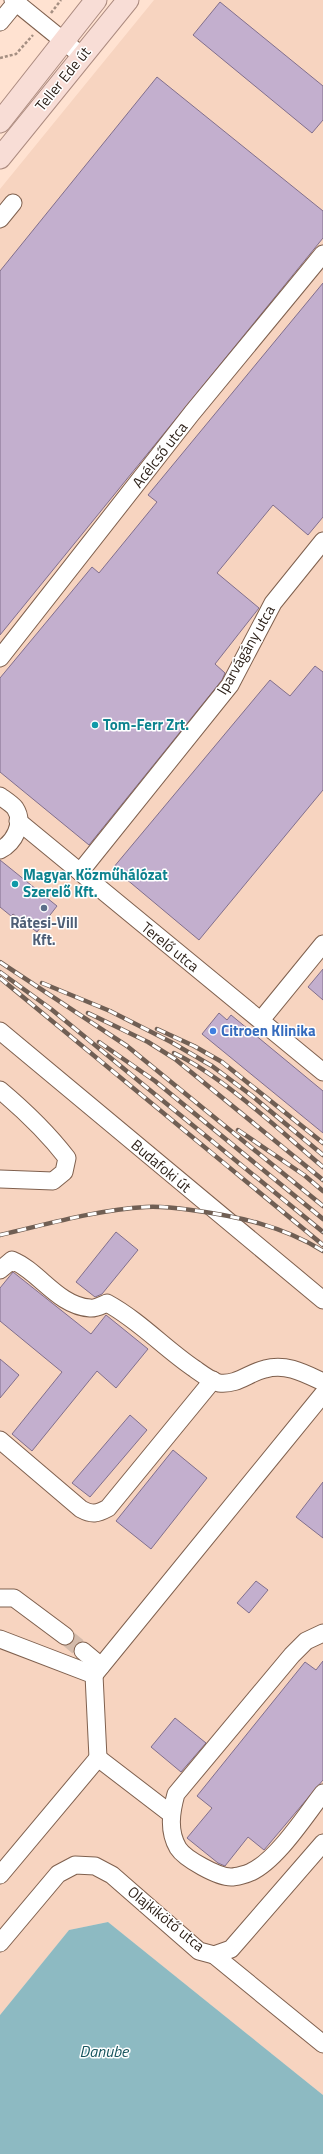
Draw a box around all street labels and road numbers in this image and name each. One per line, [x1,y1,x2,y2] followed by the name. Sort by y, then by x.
[29,41,96,116] street label: Teller Ede út
[126,416,193,493] street label: Acélcső utca
[211,600,281,699] street label: Iparvágány utca
[136,916,205,977] street label: Terelő utca
[126,1134,197,1198] street label: Budafoki út
[123,1880,210,1957] street label: Olajkikötő utca

